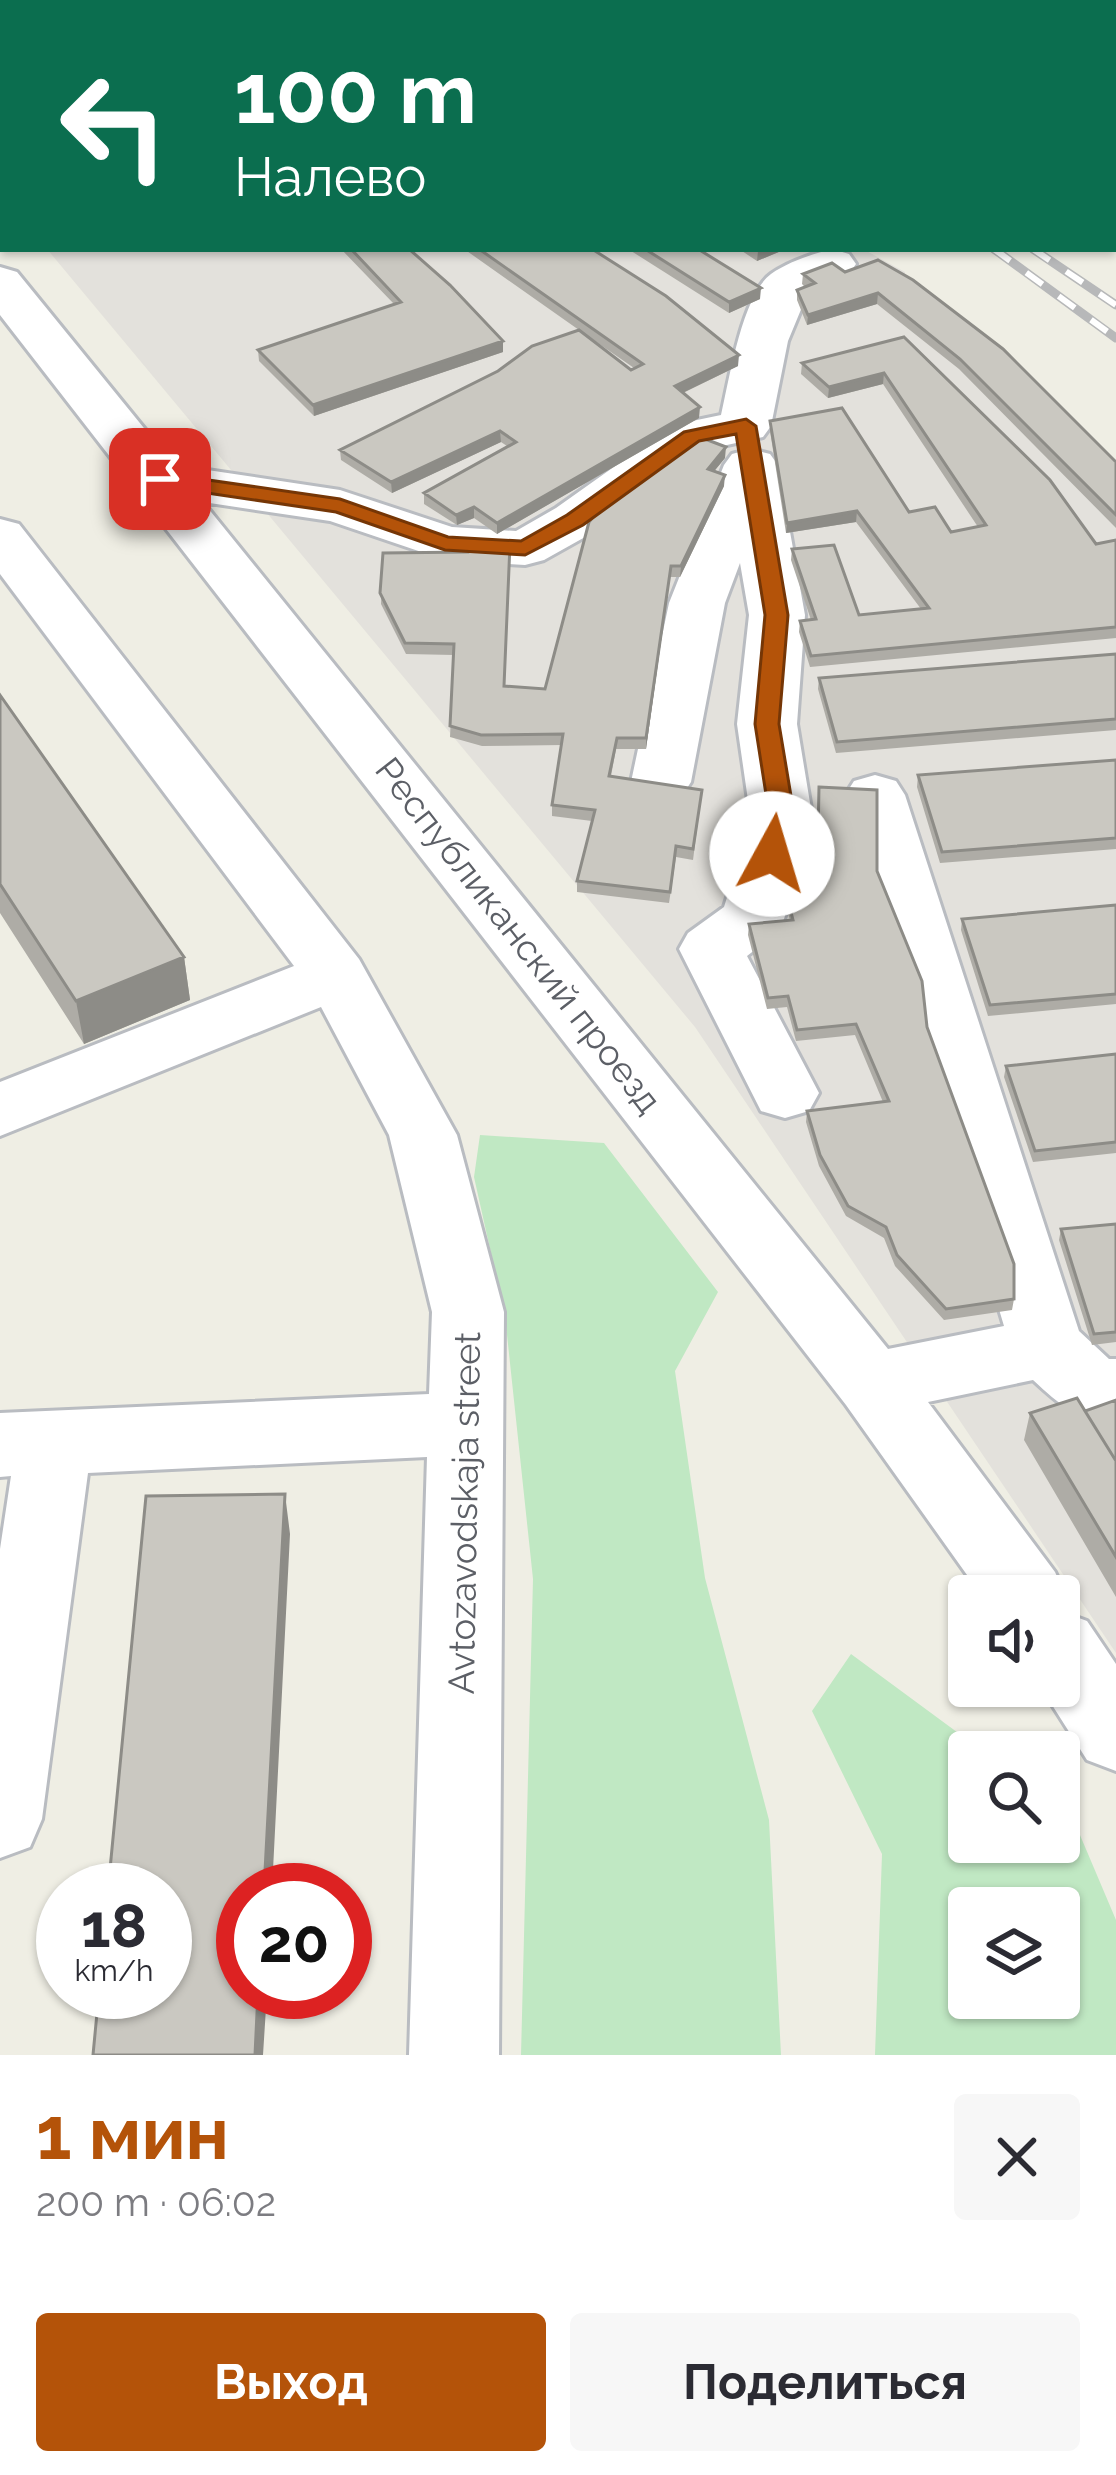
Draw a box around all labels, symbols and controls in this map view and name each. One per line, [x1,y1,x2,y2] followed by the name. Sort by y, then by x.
[234,44,477,143] text: 100 m
[36,48,192,204] icon: left
[234,145,426,209] text: Налево
[109,428,211,530] pin
[127,446,193,512] icon: arrive
[367,749,671,1121] street label: Республиканский проезд
[709,791,835,917] position arrow
[440,1331,488,1695] street label: Avtozavodskaja street
[948,1575,1080,2019] map controls
[948,1575,1080,1707] button: sound
[948,1731,1080,1863] button: search
[216,1863,372,2019] speed limit sign: 20
[948,1887,1080,2019] button: layers
[81,1891,147,1961] text: 18
[74,1953,154,1988] text: km/h
[36,2091,229,2176] text: 1 мин
[954,2094,1080,2220] button: close
[36,2179,276,2225] text: 200 m · 06:02
[36,2313,546,2451] button: Выход
[570,2313,1080,2451] button: Поделиться

